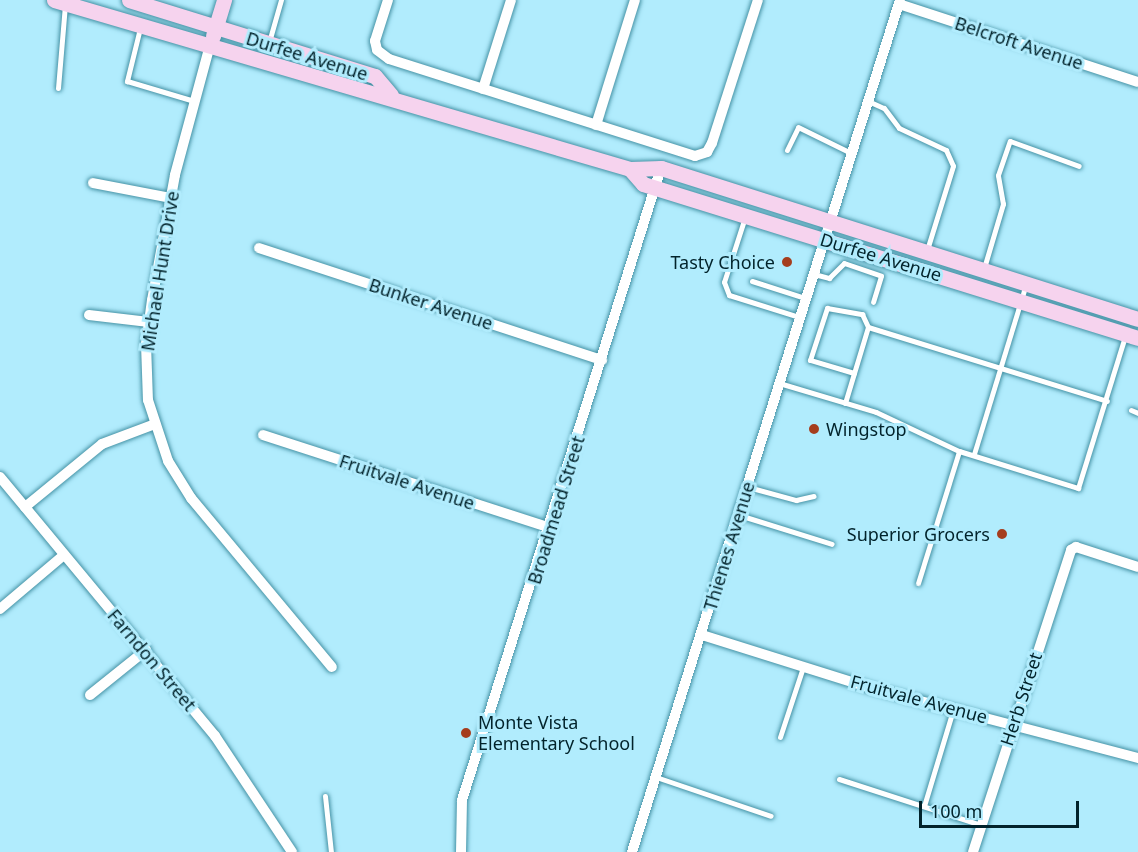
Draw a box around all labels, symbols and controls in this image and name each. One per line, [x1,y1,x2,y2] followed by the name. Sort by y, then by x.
[952,12,1086,74] street label: Belcroft Avenue
[244,27,370,85] street label: Durfee Avenue
[137,190,183,352] street label: Michael Hunt Drive
[818,228,944,286] street label: Durfee Avenue
[671,251,775,273] place label: Tasty Choice
[780,255,794,269] marker: Tasty Choice
[366,274,496,334] street label: Bunker Avenue
[826,418,907,440] place label: Wingstop
[807,422,821,436] marker: Wingstop
[523,433,589,587] street label: Broadmead Street
[337,450,477,514] street label: Fruitvale Avenue
[699,479,759,613] street label: Thienes Avenue
[847,523,990,545] place label: Superior Grocers
[995,527,1009,541] marker: Superior Grocers
[103,605,201,715] street label: Farndon Street
[996,650,1046,748] street label: Herb Street
[848,670,990,728] street label: Fruitvale Avenue
[478,712,635,754] place label: Monte Vista Elementary School
[459,726,473,740] marker: Monte Vista Elementary School
[922,789,1082,827] scale bar
[930,799,982,823] text: 100 m

